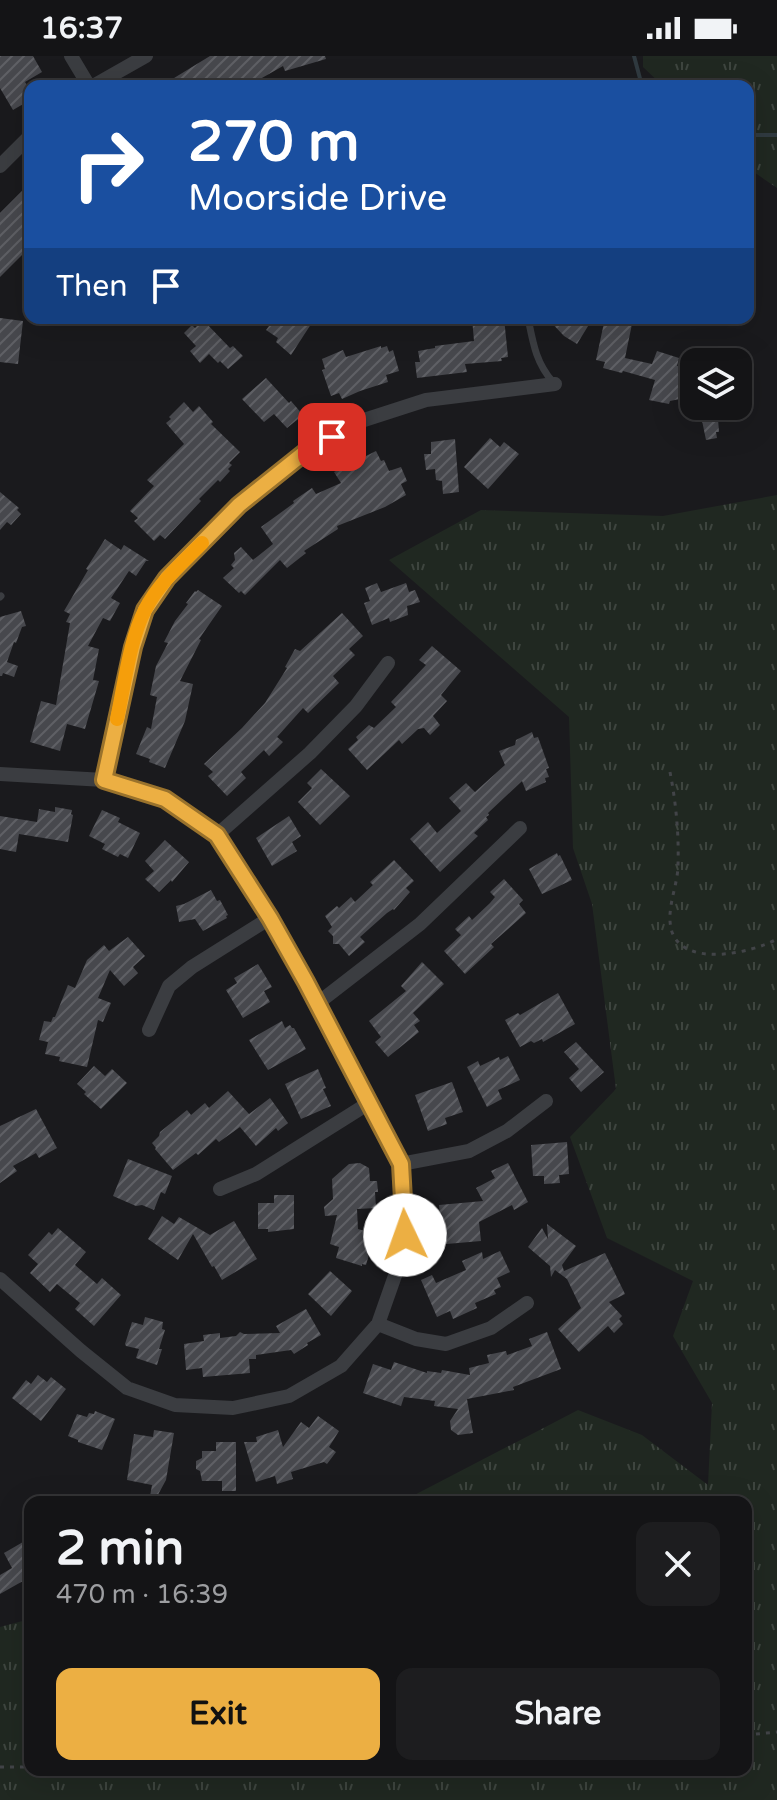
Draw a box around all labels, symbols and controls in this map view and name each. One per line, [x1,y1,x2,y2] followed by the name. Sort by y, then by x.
[40,10,123,47] text: 16:37
[188,109,359,176] text: 270 m
[56,112,160,216] icon: right
[188,177,447,220] text: Moorside Drive
[144,264,188,308] icon: arrive
[56,268,128,305] text: Then
[680,348,752,420] map controls
[680,348,752,420] button: layers
[298,403,366,471] pin
[310,415,354,459] icon: arrive
[363,1193,447,1277] position arrow
[56,1520,184,1578] text: 2 min
[636,1522,720,1606] button: close
[56,1579,228,1610] text: 470 m · 16:39
[56,1668,380,1760] button: Exit
[396,1668,720,1760] button: Share

